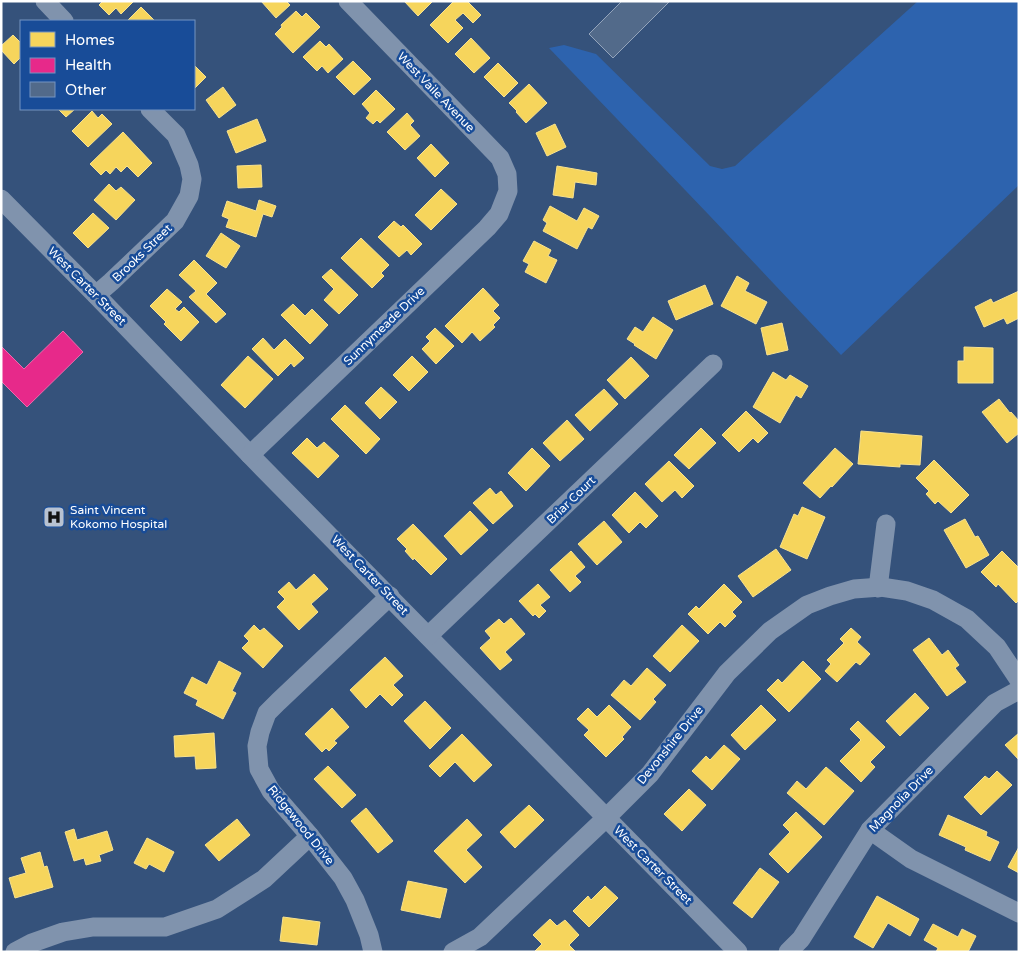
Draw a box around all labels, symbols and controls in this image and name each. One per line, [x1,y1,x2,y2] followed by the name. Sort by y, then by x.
[20,20,195,110] legend
[65,31,115,49] text: Homes
[394,49,478,135] street label: West Vaile Avenue
[65,56,112,74] text: Health
[65,81,107,99] text: Other
[109,221,175,285] street label: Brooks Street
[45,244,129,328] street label: West Carter Street
[341,284,428,368] street label: Sunnymeade Drive
[544,473,599,527] street label: Briar Court
[70,503,167,531] place label: Saint Vincent Kokomo Hospital
[42,505,66,529] hospital icon: Saint Vincent Kokomo Hospital
[329,532,412,618] street label: West Carter Street
[634,703,706,787] street label: Devonshire Drive
[866,763,936,835] street label: Magnolia Drive
[265,783,337,868] street label: Ridgewood Drive
[611,823,695,907] street label: West Carter Street

